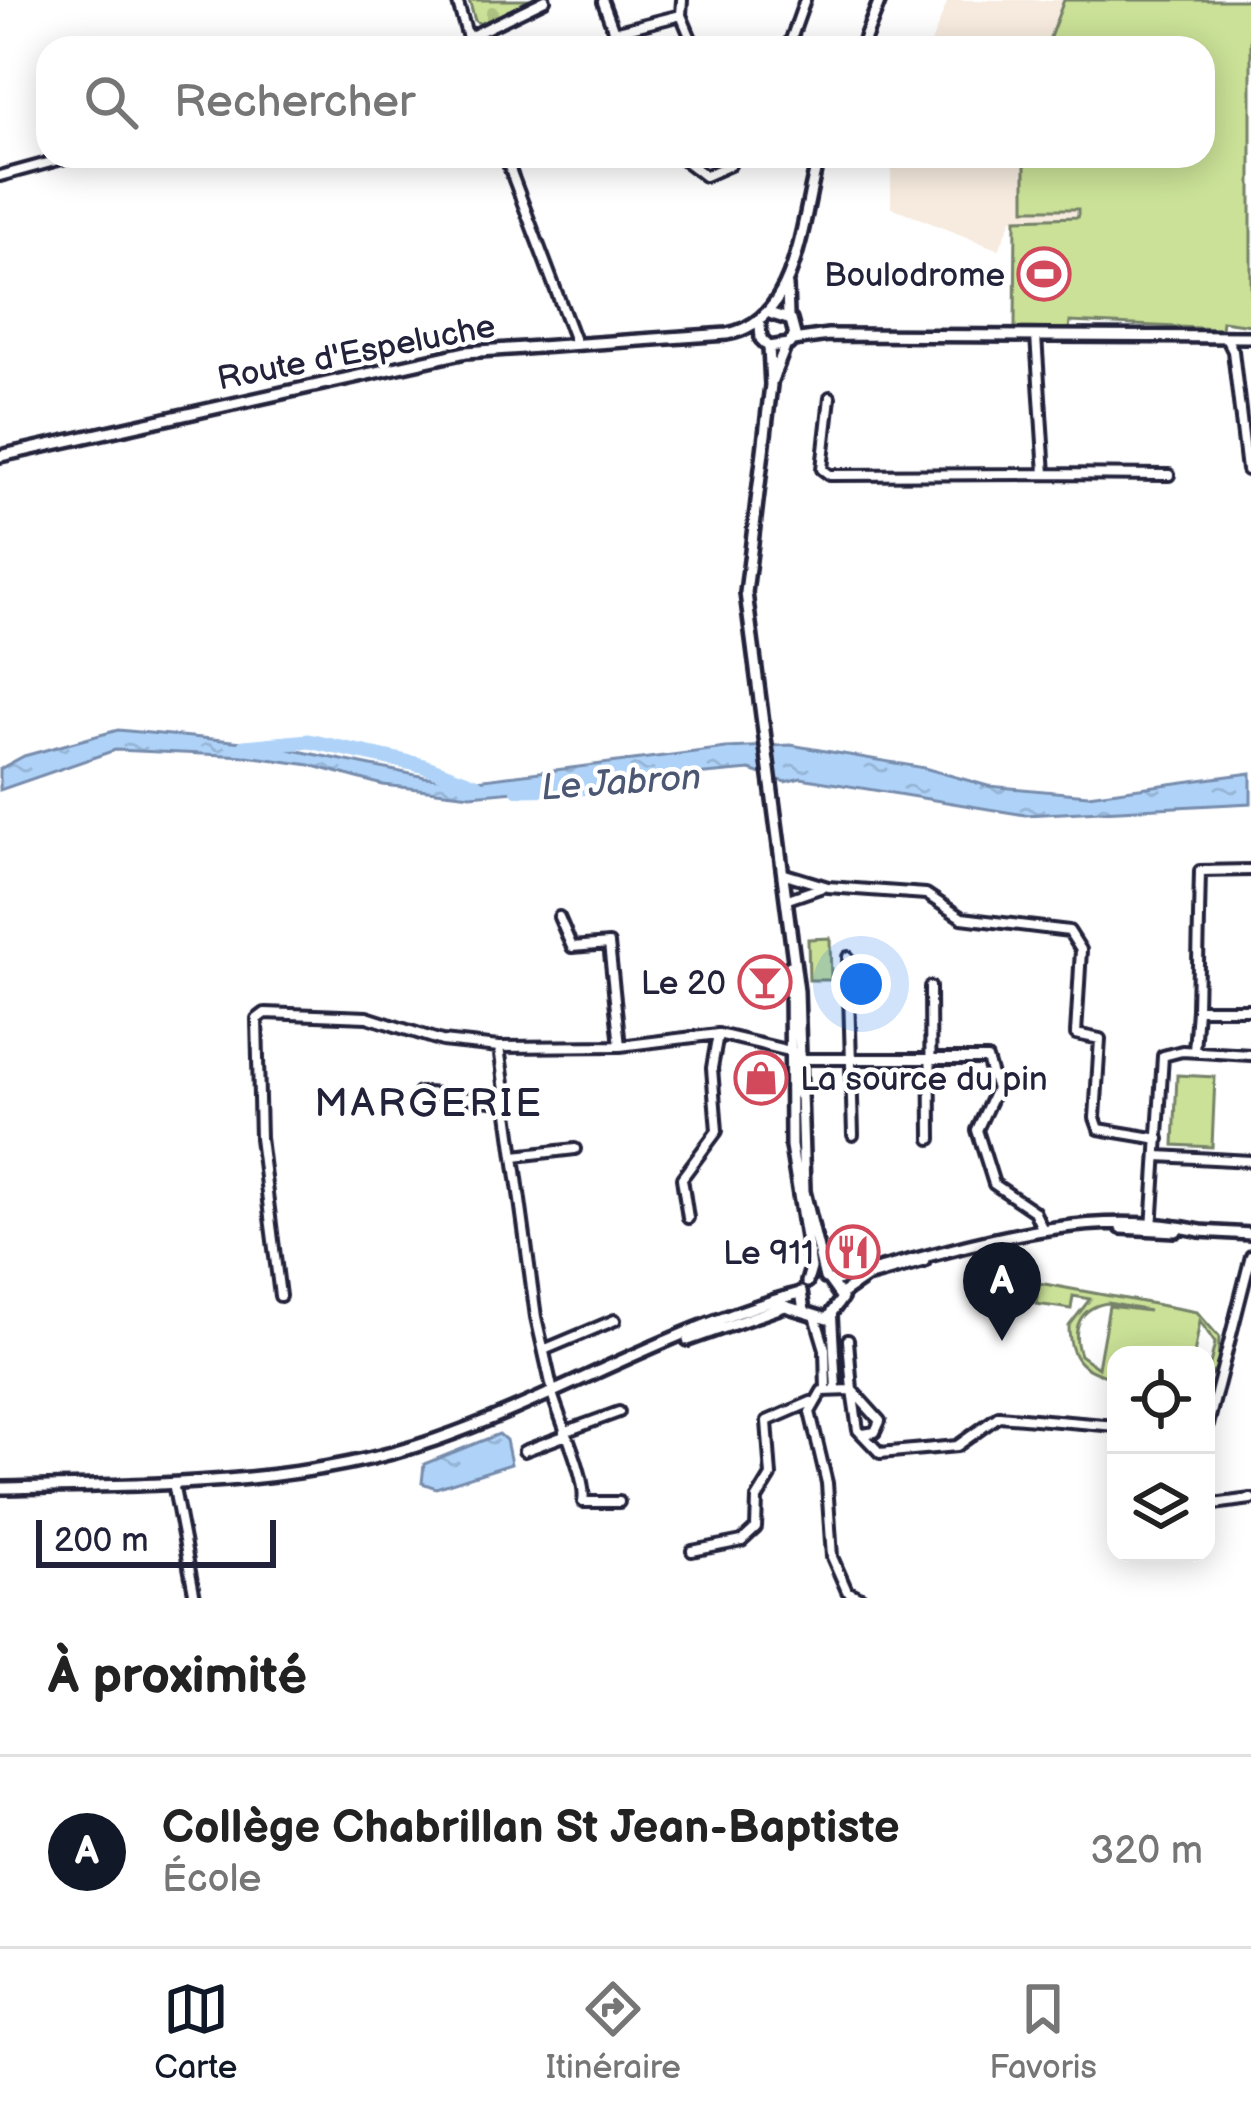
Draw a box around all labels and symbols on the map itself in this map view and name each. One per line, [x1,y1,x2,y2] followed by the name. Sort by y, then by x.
[1016,246,1072,302] sports icon: Boulodrome
[824,256,1005,296] place label: Boulodrome
[214,306,499,400] street label: Route d'Espeluche
[540,756,703,811] water label: Le Jabron
[737,954,793,1010] bar icon: Le 20
[831,954,891,1014] your location
[641,964,726,1004] place label: Le 20
[733,1050,789,1106] shop icon: La source du pin
[800,1060,1048,1100] place label: La source du pin
[314,1081,544,1128] district label: MARGERIE
[825,1224,881,1280] restaurant icon: Le 911
[723,1234,814,1274] place label: Le 911
[963,1242,1041,1341] pin: A
[36,1514,276,1567] scale bar

